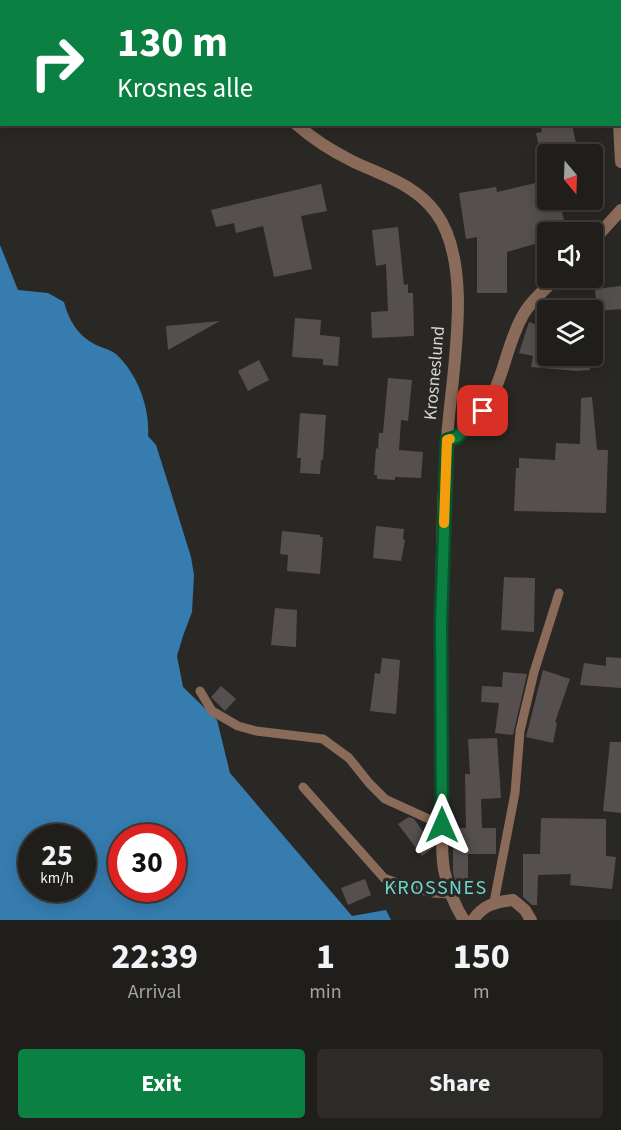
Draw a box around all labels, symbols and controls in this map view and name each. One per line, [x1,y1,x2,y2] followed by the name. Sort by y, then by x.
[117,13,228,73] text: 130 m
[18,24,96,102] icon: right
[117,69,253,108] text: Krosnes alle
[537,144,603,210] north arrow
[537,144,603,366] map controls
[537,222,603,288] button: sound
[537,300,603,366] button: layers
[418,325,451,421] street label: Krosneslund
[457,385,508,436] pin
[466,394,499,427] icon: arrive
[410,793,474,857] position arrow
[108,824,186,902] speed limit sign: 30
[41,834,73,877] text: 25
[40,868,74,889] text: km/h
[384,874,488,902] district label: KROSSNES
[111,931,198,982] text: 22:39
[316,931,335,982] text: 1
[453,931,510,982] text: 150
[128,978,181,1006] text: Arrival
[309,978,342,1006] text: min
[473,978,490,1006] text: m
[18,1049,305,1118] button: Exit
[317,1049,603,1118] button: Share

